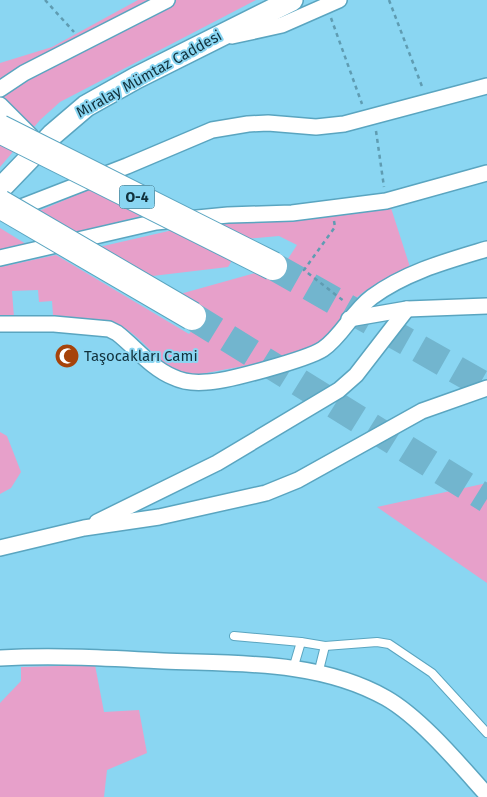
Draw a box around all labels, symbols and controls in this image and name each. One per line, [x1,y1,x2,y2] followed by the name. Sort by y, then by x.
[73,26,225,122] street label: Miralay Mümtaz Caddesi
[120,186,154,208] road number: O-4
[54,343,80,369] mosque icon: Taşocakları Cami
[84,347,198,365] place label: Taşocakları Cami

